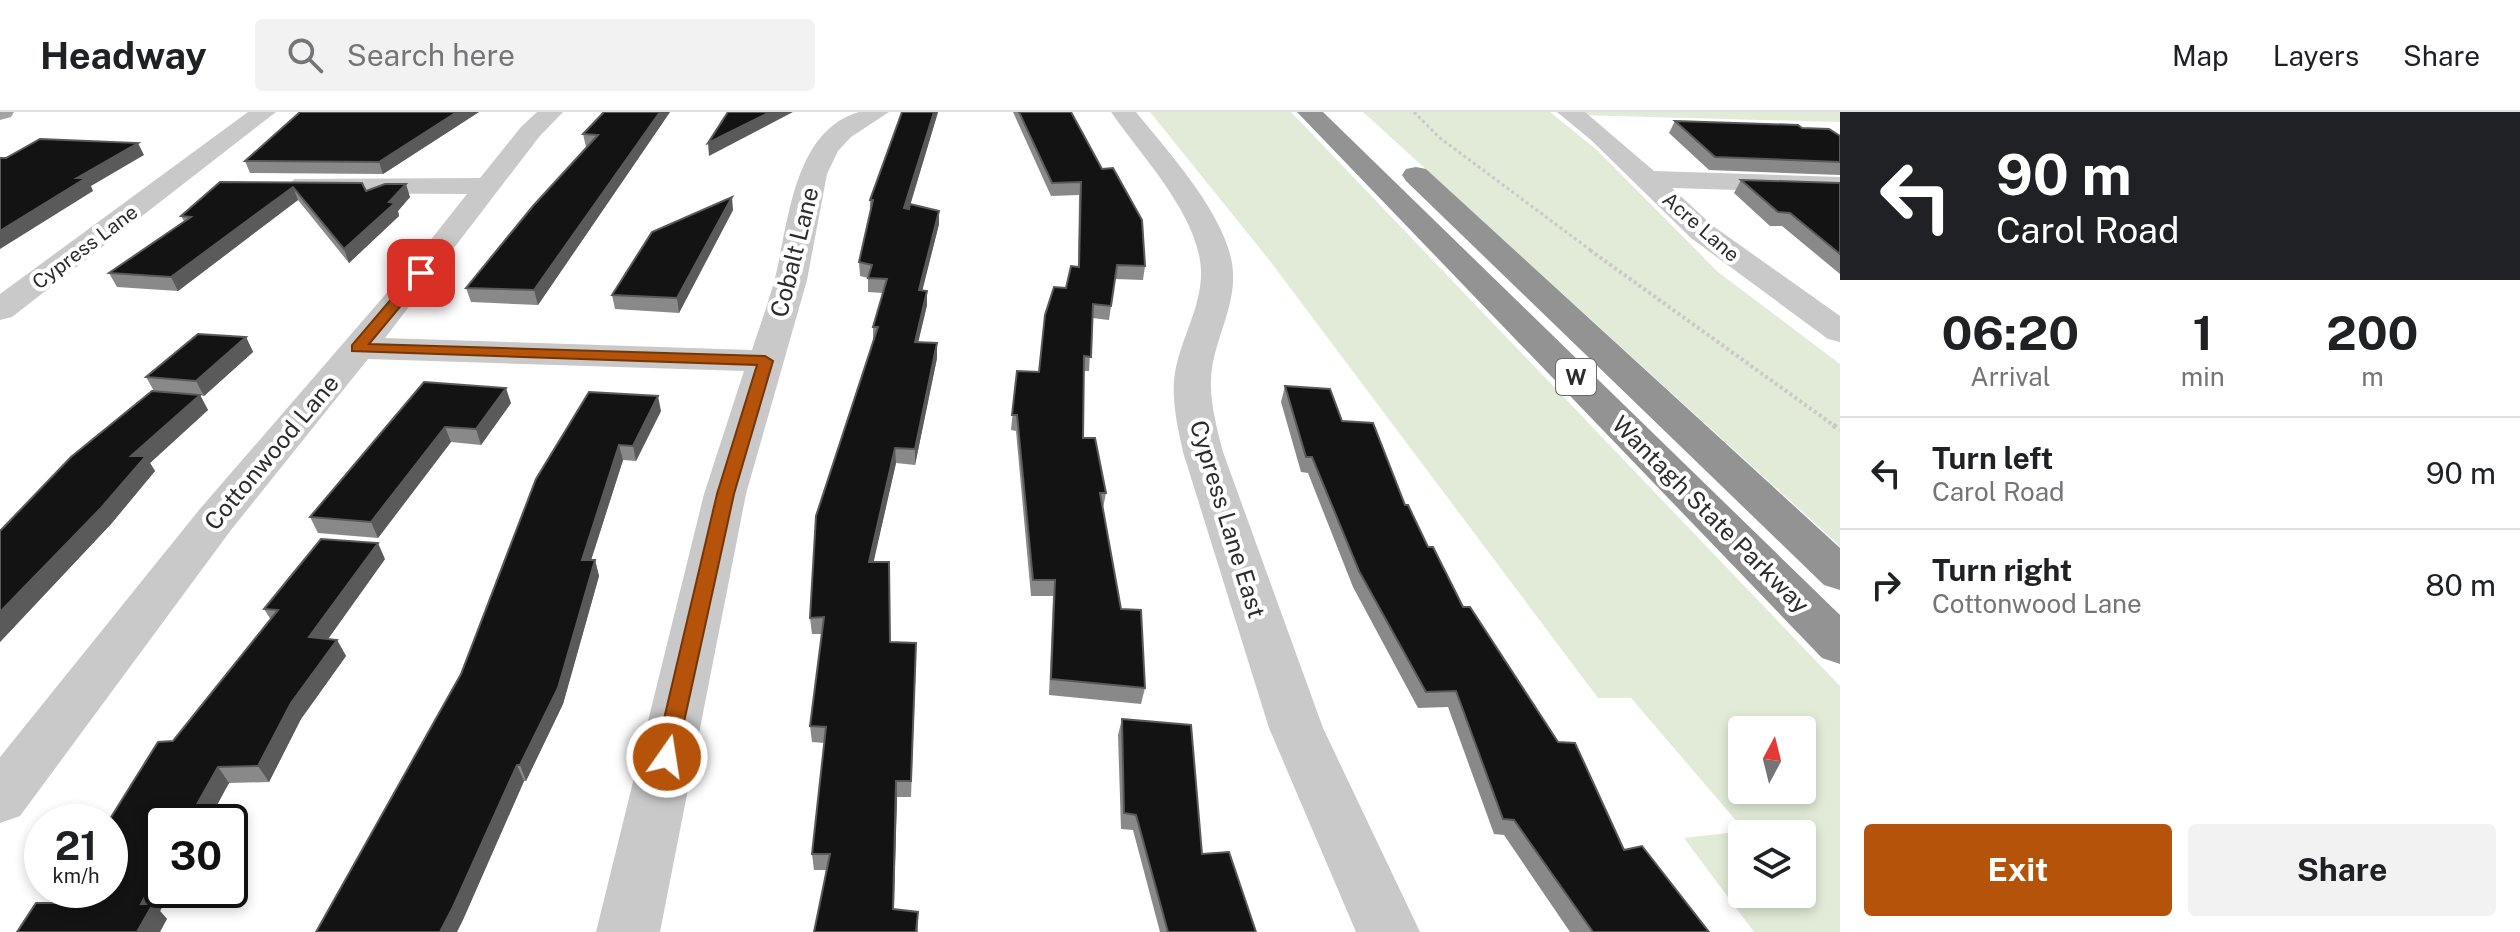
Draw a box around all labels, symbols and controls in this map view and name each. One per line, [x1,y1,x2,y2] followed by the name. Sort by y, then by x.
[255,19,815,91] search box
[40,33,207,78] text: Headway
[283,33,327,77] icon: search
[347,37,515,73] text: Search here
[2172,39,2229,72] text: Map
[2273,39,2359,72] text: Layers
[2403,39,2480,72] text: Share
[1996,142,2132,208] text: 90 m
[1864,144,1968,248] icon: left
[764,184,824,320] street label: Cobalt Lane
[1658,187,1744,267] street label: Acre Lane
[28,200,142,294] street label: Cypress Lane
[1996,209,2180,251] text: Carol Road
[387,239,455,307] pin
[399,251,443,295] icon: arrive
[1941,304,2079,361] text: 06:20
[2193,304,2213,361] text: 1
[2326,304,2419,361] text: 200
[1556,359,1596,395] road number: W
[1970,361,2051,392] text: Arrival
[2181,361,2225,392] text: min
[2361,361,2384,392] text: m
[198,369,344,535] street label: Cottonwood Lane
[1607,410,1815,618] street label: Wantagh State Parkway
[1185,417,1271,621] street label: Cypress Lane East
[1932,440,2053,476] text: Turn left
[1864,451,1908,495] icon: left
[2426,455,2496,491] text: 90 m
[1932,476,2065,507] text: Carol Road
[1932,552,2072,588] text: Turn right
[1864,563,1908,607] icon: right
[2425,567,2496,603] text: 80 m
[1932,588,2142,619] text: Cottonwood Lane
[625,715,709,799] position arrow
[1728,716,1816,804] north arrow
[1728,716,1816,908] map controls
[144,804,248,908] speed limit sign: 30
[1728,820,1816,908] button: layers
[55,822,97,869] text: 21
[1864,824,2172,916] button: Exit
[2188,824,2496,916] button: Share
[52,864,100,888] text: km/h

